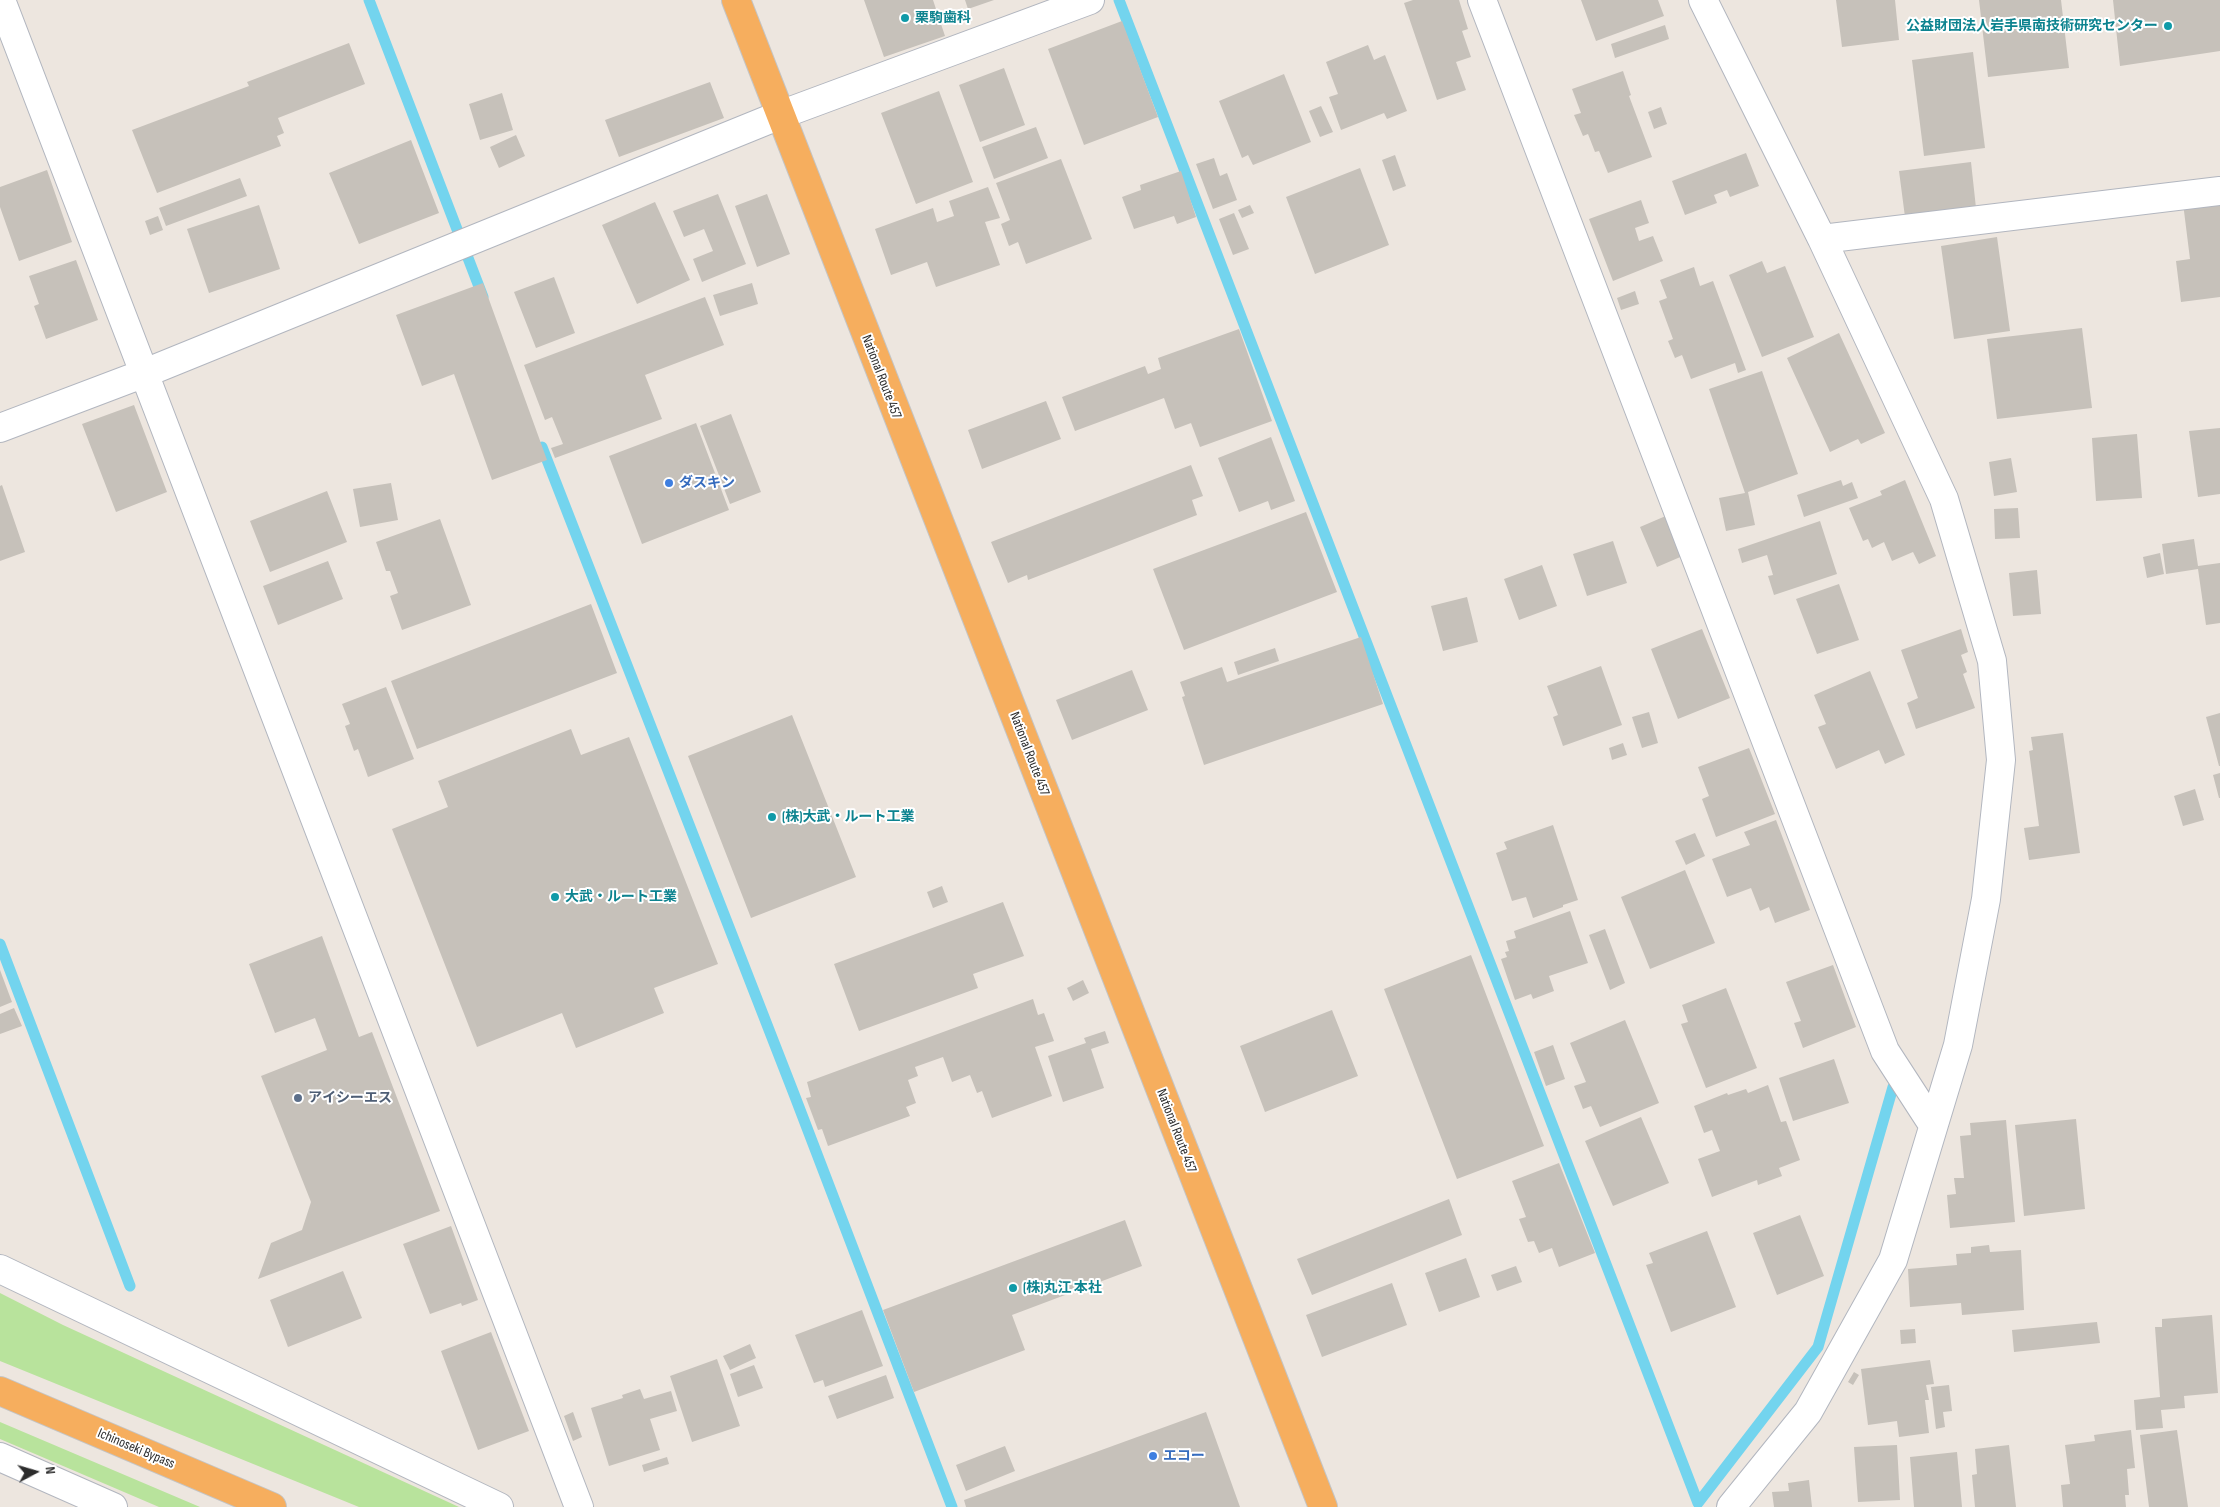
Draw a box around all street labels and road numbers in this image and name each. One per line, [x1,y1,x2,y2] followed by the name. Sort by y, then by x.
[857,333,905,421] street label: National Route 457
[1005,710,1053,798] street label: National Route 457
[1152,1087,1200,1175] street label: National Route 457
[95,1425,177,1473] street label: Ichinoseki Bypass

